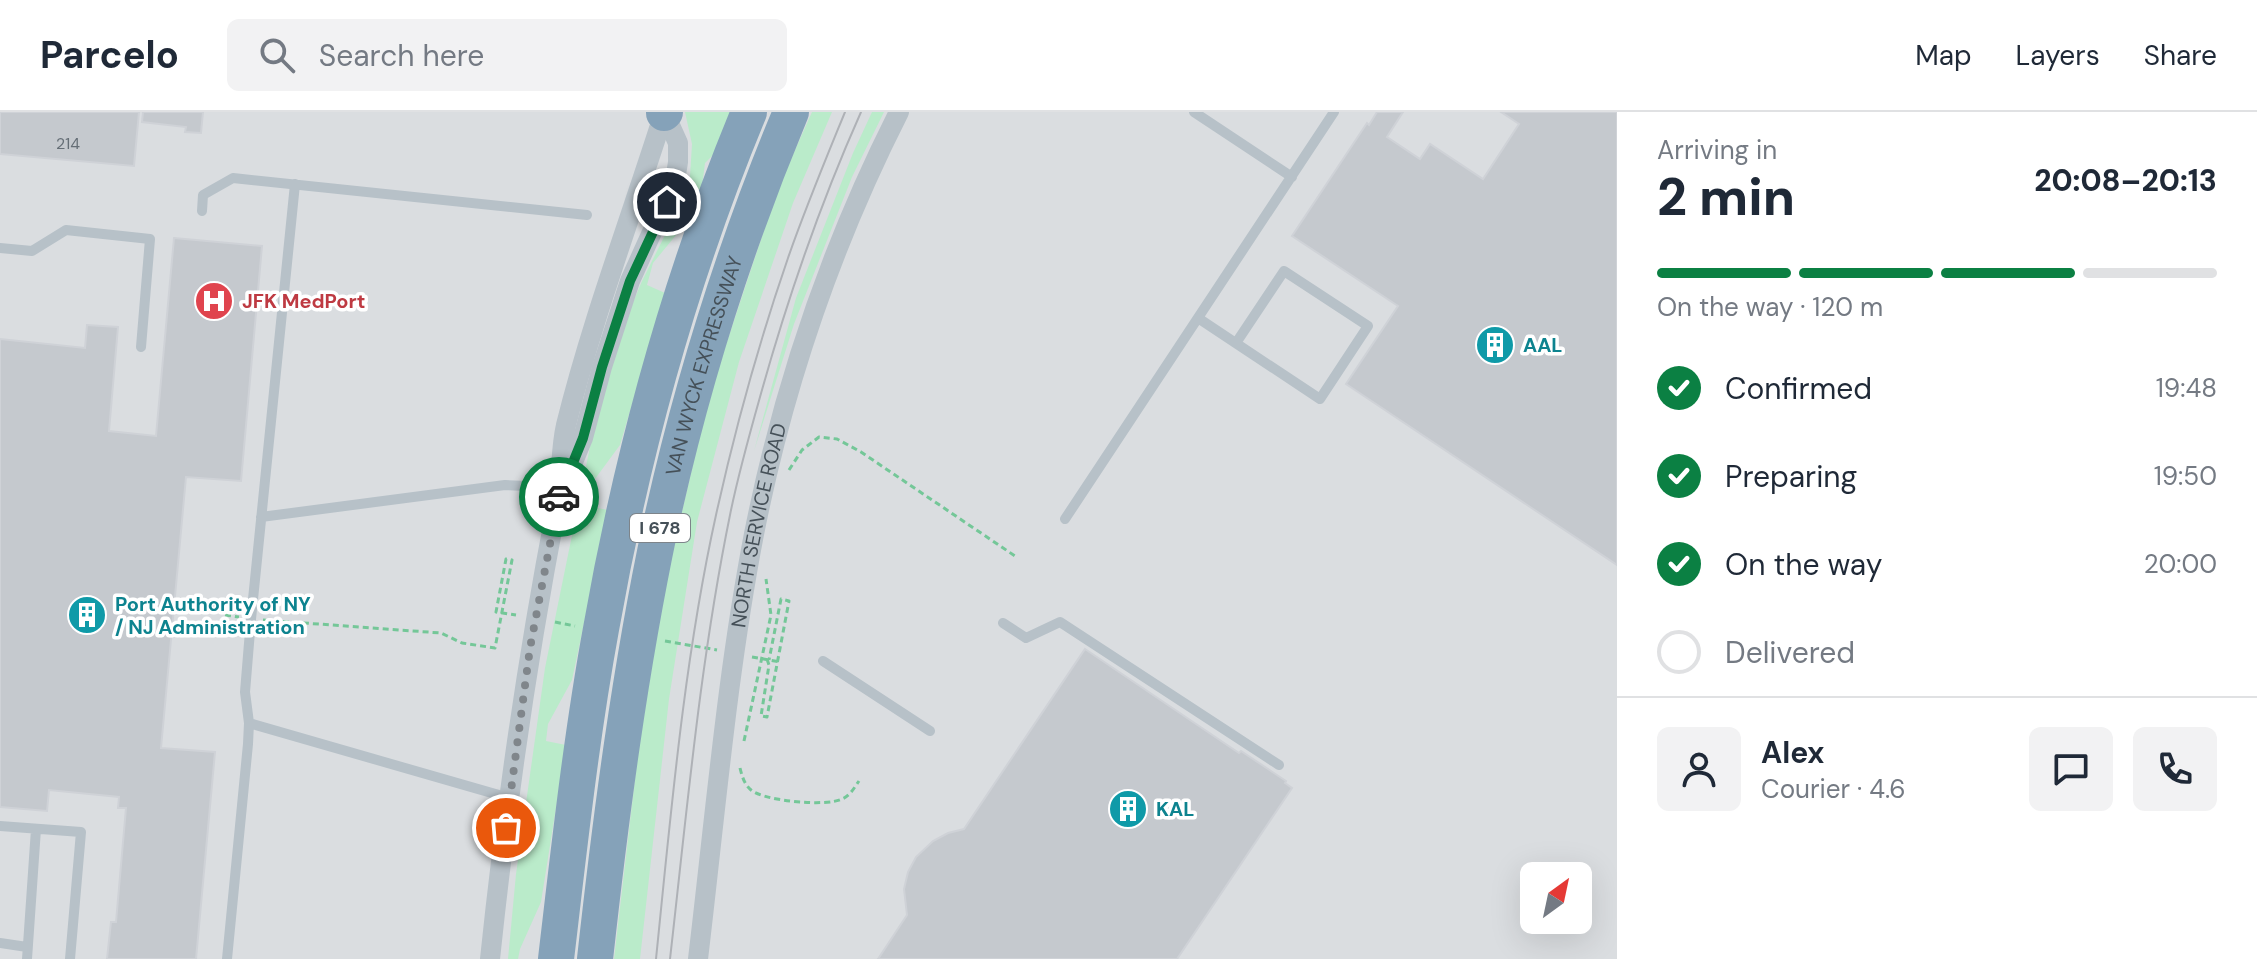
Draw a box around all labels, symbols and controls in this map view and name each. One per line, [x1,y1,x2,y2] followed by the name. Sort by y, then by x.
[227,19,787,91] search box
[40,30,179,80] text: Parcelo
[255,33,299,77] icon: search
[319,36,484,75] text: Search here
[1915,37,1972,74] text: Map
[2016,37,2100,74] text: Layers
[2144,37,2217,74] text: Share
[56,133,80,154] house number: 214
[1657,133,1777,167] text: Arriving in
[2034,161,2217,200] text: 20:08–20:13
[1657,163,1795,231] text: 2 min
[633,168,701,236] pin
[645,180,689,224] icon: home
[659,252,748,478] street label: VAN WYCK EXPRESSWAY
[193,280,235,322] hospital icon: JFK MedPort
[242,288,365,314] place label: JFK MedPort
[1657,290,1883,324] text: On the way · 120 m
[1474,324,1516,366] building icon: AAL
[1523,332,1563,358] place label: AAL
[1657,366,1701,410] icon: check
[1725,369,1872,408] text: Confirmed
[2156,371,2217,405] text: 19:48
[725,420,792,629] street label: NORTH SERVICE ROAD
[1657,454,1701,498] icon: check
[519,457,599,537] courier
[1725,457,1857,496] text: Preparing
[2154,459,2217,493] text: 19:50
[537,475,581,519] icon: car
[630,514,690,542] road number: I 678
[1657,542,1701,586] icon: check
[1725,545,1882,584] text: On the way
[2144,547,2217,581] text: 20:00
[115,591,311,640] place label: Port Authority of NY / NJ Administration
[66,594,108,636] building icon: Port Authority of NY / NJ Administration
[1725,633,1855,672] text: Delivered
[1657,727,1741,811] button: person
[2029,727,2113,811] button: chat
[2133,727,2217,811] button: phone
[1761,733,1824,772] text: Alex
[1761,772,1906,806] text: Courier · 4.6
[1107,788,1149,830] building icon: KAL
[472,794,540,862] pin
[1156,796,1194,822] place label: KAL
[484,806,528,850] icon: bag
[1520,862,1592,934] north arrow
[1520,862,1592,934] map controls

